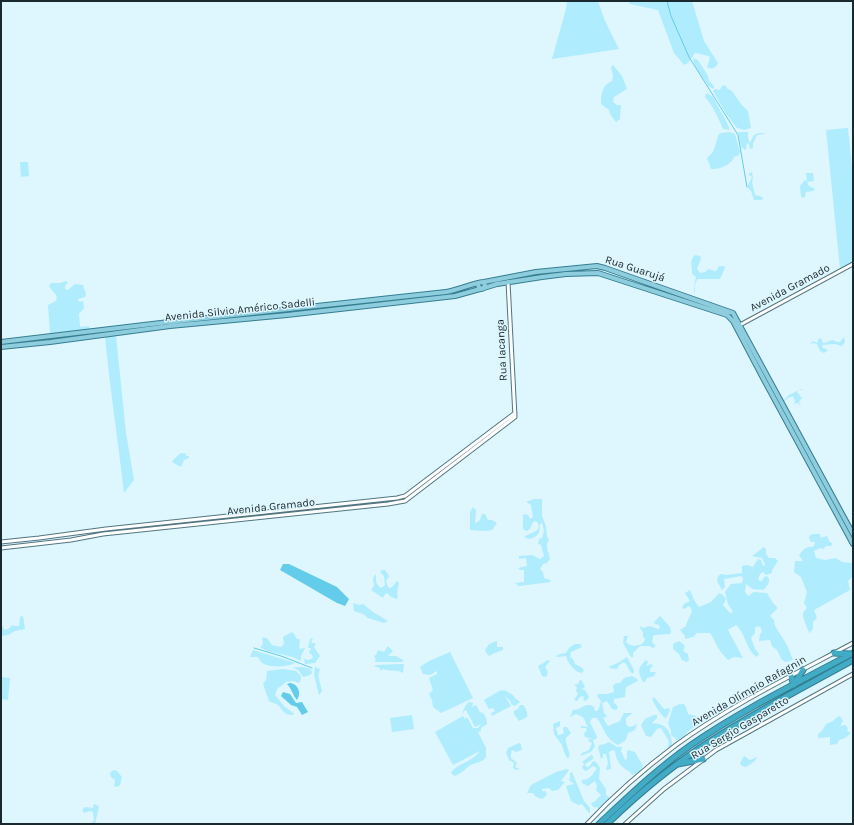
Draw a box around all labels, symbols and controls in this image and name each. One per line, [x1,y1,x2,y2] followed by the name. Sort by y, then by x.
[603,253,667,285] street label: Rua Guarujá
[748,261,832,315] street label: Avenida Gramado
[164,296,316,324] street label: Avenida Silvio Américo Sadelli
[494,319,510,381] street label: Rua Iacanga
[226,496,316,518] street label: Avenida Gramado
[689,653,809,729] street label: Avenida Olímpio Rafagnin
[689,694,791,762] street label: Rua Sergio Gasparetto

